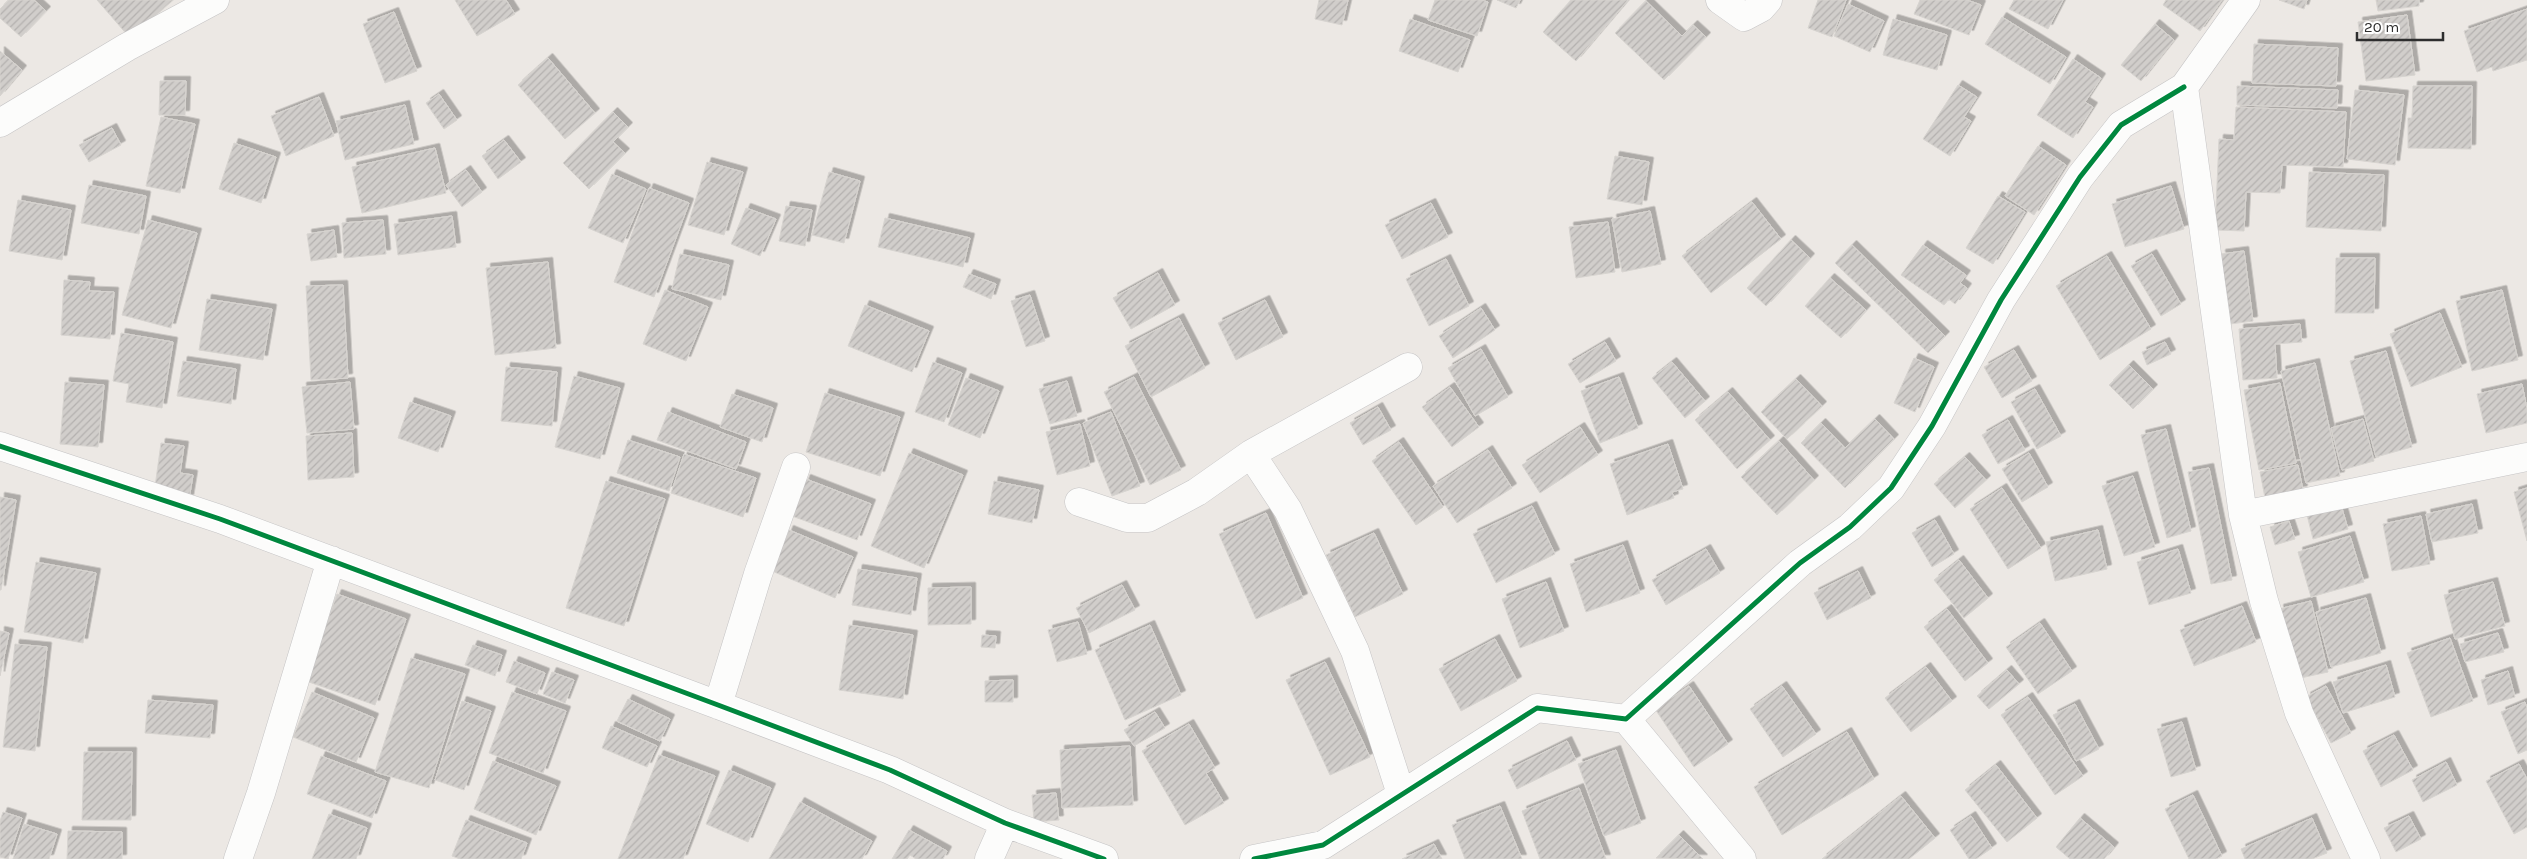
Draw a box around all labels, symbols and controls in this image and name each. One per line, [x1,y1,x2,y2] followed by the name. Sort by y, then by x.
[2357,10,2443,42] scale bar
[2364,18,2399,36] text: 20 m

